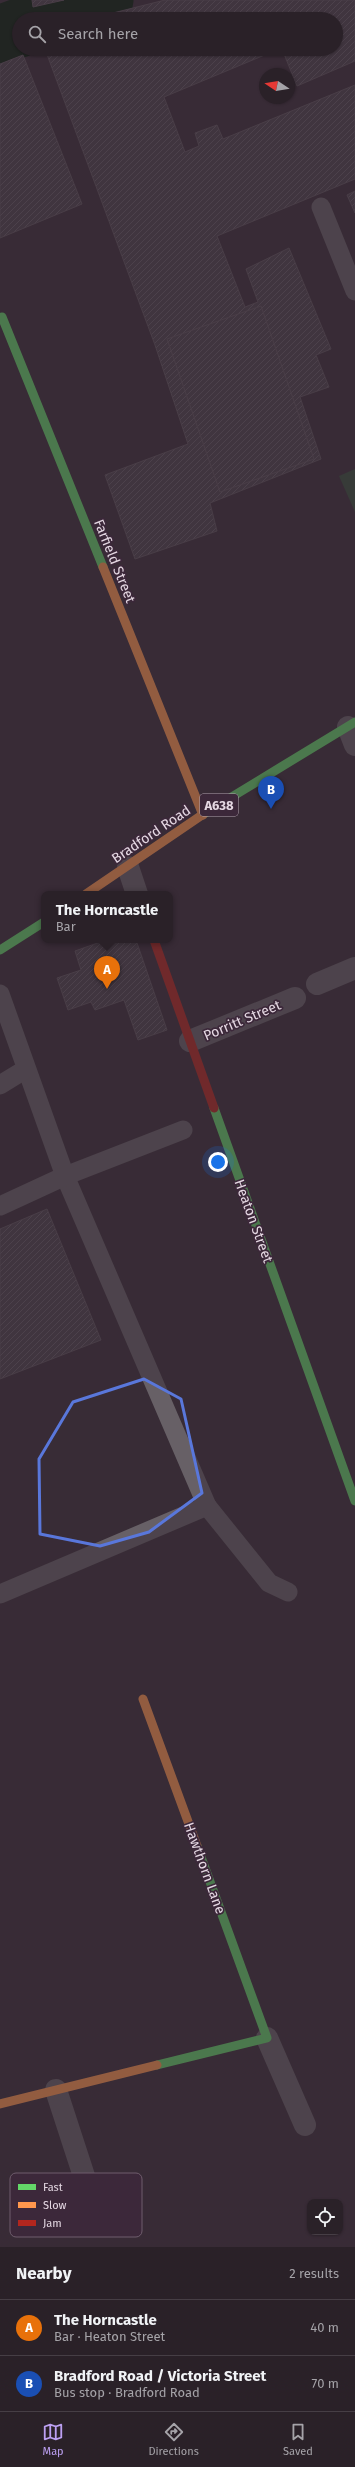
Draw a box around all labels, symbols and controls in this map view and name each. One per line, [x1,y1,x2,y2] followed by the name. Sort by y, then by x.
[12,12,343,56] search box
[26,23,48,45] icon: search
[58,25,138,43] text: Search here
[259,68,295,104] north arrow
[90,517,139,606] street label: Farfield Street
[258,776,284,809] pin: B
[200,794,238,816] road number: A638
[109,802,194,867] street label: Bradford Road
[41,891,173,943] popup
[56,901,158,919] text: The Horncastle
[56,919,76,934] text: Bar
[94,956,120,989] pin: A
[201,996,284,1044] street label: Porritt Street
[208,1152,228,1172] your location
[231,1177,277,1266] street label: Heaton Street
[180,1820,229,1916] street label: Hawthorn Lane
[10,2173,142,2237] legend
[43,2181,63,2194] text: Fast
[43,2199,67,2212] text: Slow
[307,2199,343,2235] map controls
[307,2199,343,2235] button: locate
[43,2217,62,2230] text: Jam
[16,2263,71,2284] text: Nearby
[289,2266,339,2281] text: 2 results
[54,2311,157,2329] text: The Horncastle
[25,2320,33,2335] text: A
[310,2320,339,2335] text: 40 m
[54,2329,165,2344] text: Bar · Heaton Street
[54,2367,266,2385] text: Bradford Road / Victoria Street
[25,2376,33,2391] text: B
[312,2376,339,2391] text: 70 m
[54,2385,200,2400] text: Bus stop · Bradford Road
[42,2421,64,2458] tab: Map
[148,2421,199,2458] tab: Directions
[283,2421,313,2458] tab: Saved

